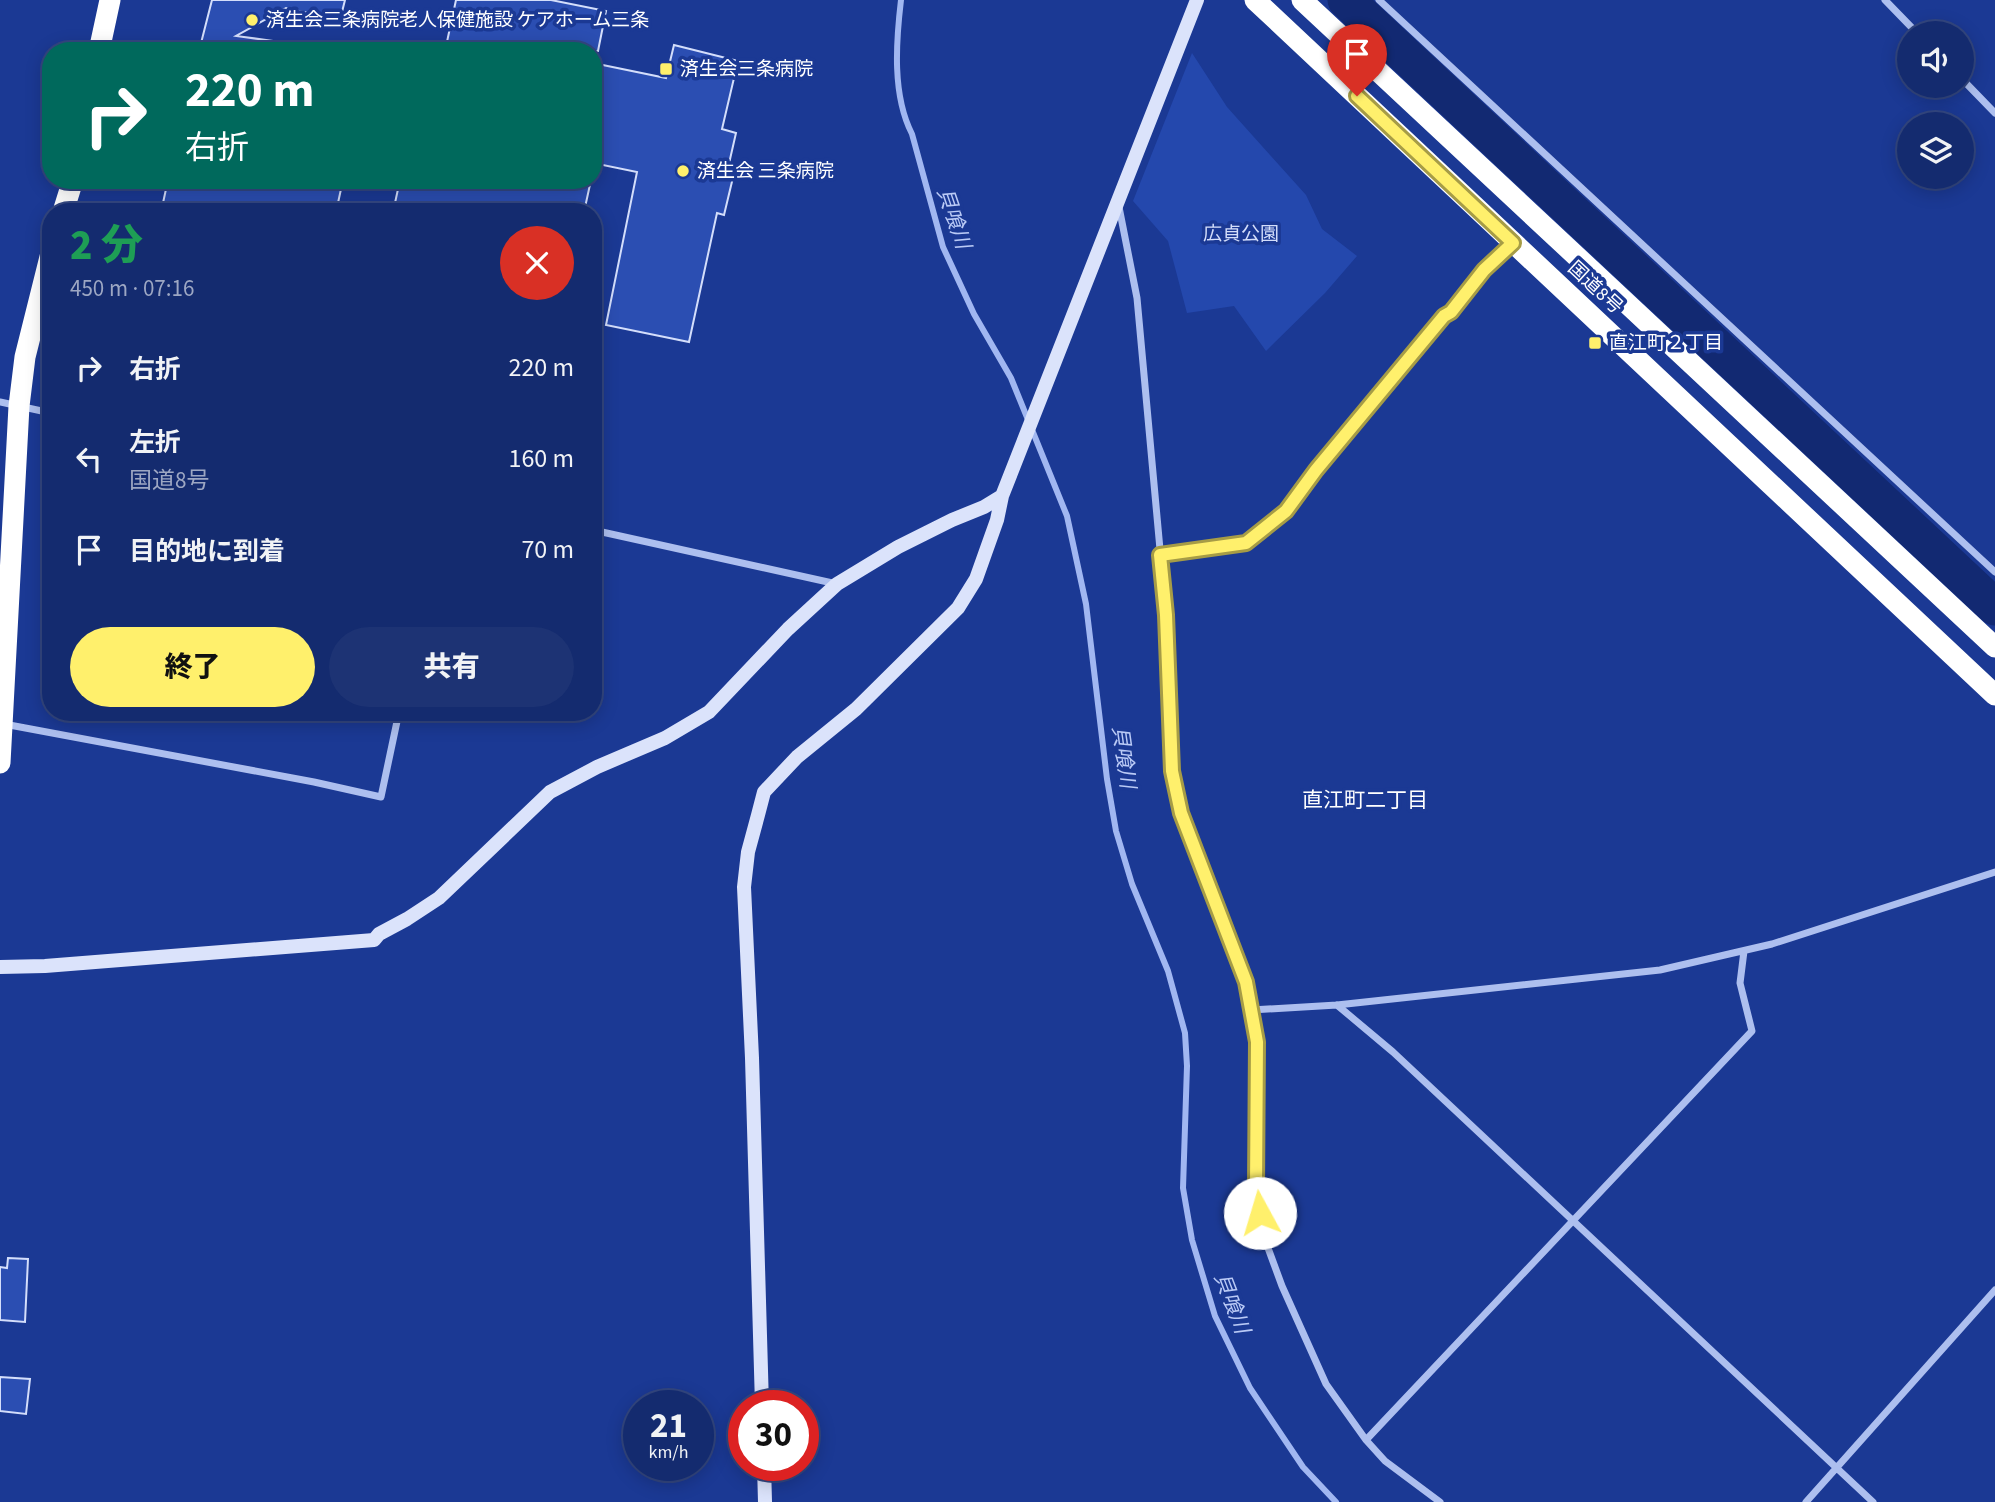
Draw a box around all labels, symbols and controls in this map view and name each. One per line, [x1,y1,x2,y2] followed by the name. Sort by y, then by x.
[266,7,649,34] place label: 済生会三条病院老人保健施設 ケアホーム三条
[244,12,260,28] marker: 済生会三条病院老人保健施設 ケアホーム三条
[1897,21,1974,189] map controls
[1897,21,1974,98] button: sound
[1327,24,1387,96] pin
[1338,35,1376,73] icon: arrive
[185,56,314,126] text: 220 m
[680,56,813,83] place label: 済生会三条病院
[658,61,674,77] marker: 済生会三条病院
[70,70,161,161] icon: right
[1897,112,1974,189] button: layers
[185,125,249,171] text: 右折
[697,158,834,185] place label: 済生会 三条病院
[675,163,691,179] marker: 済生会 三条病院
[930,183,979,255] water label: 貝喰川
[70,216,143,276] text: 2 分
[1203,221,1279,248] park label: 広貞公園
[500,226,574,300] button: close
[1561,255,1629,321] street label: 国道8号
[70,272,194,305] text: 450 m · 07:16
[1609,330,1723,357] place label: 直江町２丁目
[1587,335,1603,351] marker: 直江町２丁目
[70,349,108,387] icon: right
[508,349,574,386] text: 220 m
[129,351,181,388] text: 右折
[129,424,181,461] text: 左折
[70,440,108,478] icon: left
[508,440,574,477] text: 160 m
[129,464,209,497] text: 国道8号
[70,531,108,569] icon: arrive
[521,531,574,568] text: 70 m
[129,533,285,570] text: 目的地に到着
[70,627,315,707] button: 終了
[329,627,574,707] button: 共有
[1105,724,1144,792] water label: 貝喰川
[1302,785,1428,815] district label: 直江町二丁目
[1223,1176,1297,1250] position arrow
[1207,1268,1258,1340] water label: 貝喰川
[728,1390,819,1481] speed limit sign: 30
[650,1401,687,1451] text: 21
[649,1440,688,1465] text: km/h

